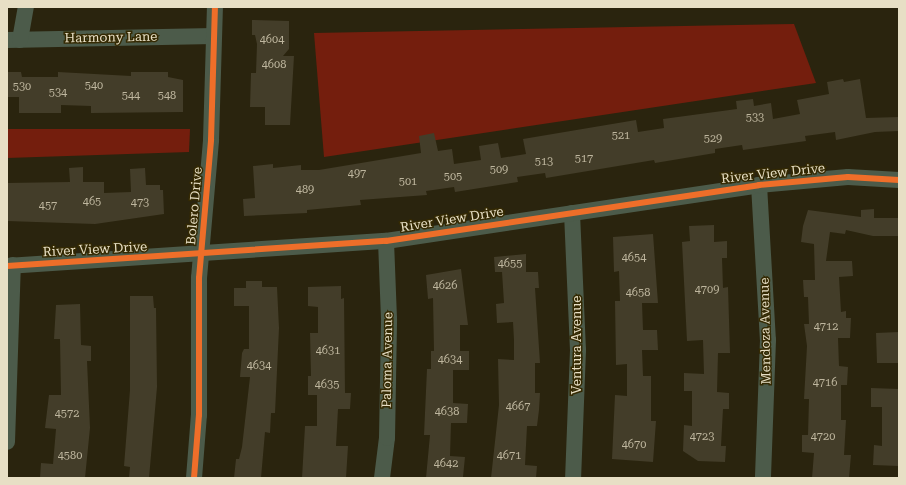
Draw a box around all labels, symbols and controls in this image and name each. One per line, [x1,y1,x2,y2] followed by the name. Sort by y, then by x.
[64,29,158,47] street label: Harmony Lane
[260,33,284,47] house number: 4604
[262,58,286,72] house number: 4608
[85,79,103,93] house number: 540
[13,80,31,94] house number: 530
[49,86,67,100] house number: 534
[122,89,140,103] house number: 544
[158,89,176,103] house number: 548
[746,111,764,125] house number: 533
[612,129,630,143] house number: 521
[704,132,722,146] house number: 529
[575,152,593,166] house number: 517
[535,155,553,169] house number: 513
[720,161,826,187] street label: River View Drive
[490,163,508,177] house number: 509
[184,166,206,246] street label: Bolero Drive
[348,167,366,181] house number: 497
[444,170,462,184] house number: 505
[399,175,417,189] house number: 501
[296,183,314,197] house number: 489
[83,195,101,209] house number: 465
[131,196,149,210] house number: 473
[39,199,57,213] house number: 457
[399,204,505,236] street label: River View Drive
[42,239,148,261] street label: River View Drive
[622,251,646,265] house number: 4654
[498,257,522,271] house number: 4655
[757,277,775,385] street label: Mendoza Avenue
[433,279,457,293] house number: 4626
[695,283,719,297] house number: 4709
[626,286,650,300] house number: 4658
[569,295,585,395] street label: Ventura Avenue
[379,312,397,408] street label: Paloma Avenue
[814,320,838,334] house number: 4712
[316,344,340,358] house number: 4631
[438,353,462,367] house number: 4634
[247,359,271,373] house number: 4634
[813,376,837,390] house number: 4716
[315,378,339,392] house number: 4635
[506,400,530,414] house number: 4667
[435,405,459,419] house number: 4638
[55,407,79,421] house number: 4572
[690,430,714,444] house number: 4723
[811,430,835,444] house number: 4720
[622,438,646,452] house number: 4670
[58,449,82,463] house number: 4580
[497,449,521,463] house number: 4671
[434,457,458,471] house number: 4642

